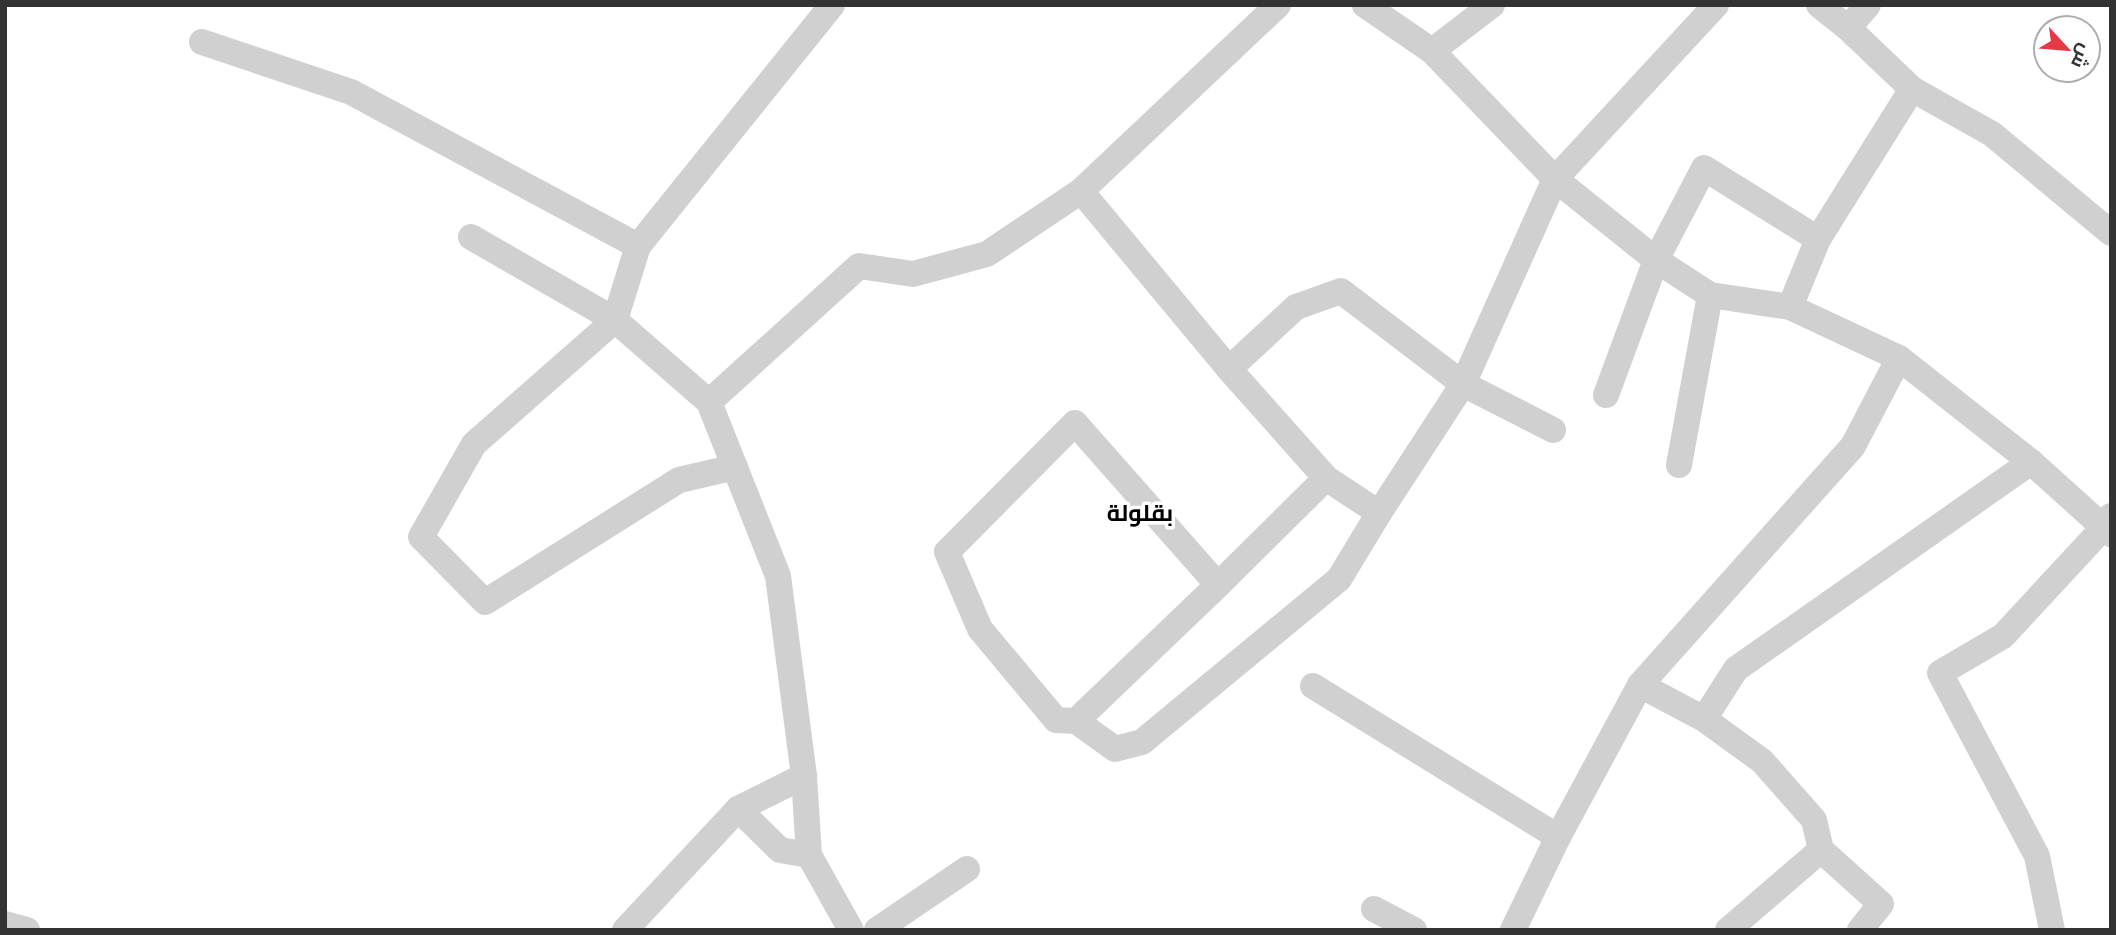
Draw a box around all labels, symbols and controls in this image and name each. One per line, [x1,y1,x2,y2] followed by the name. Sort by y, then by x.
[2032,14,2102,84] north arrow
[2066,40,2098,73] text: ش
[1107,498,1173,527] district label: بقلولة

